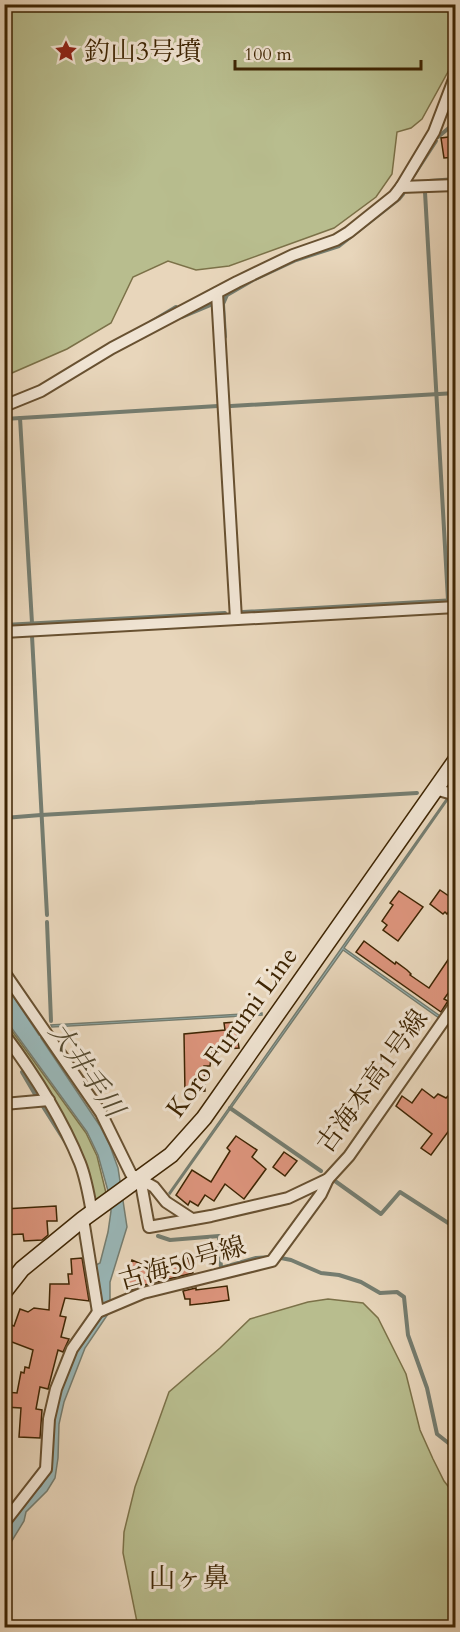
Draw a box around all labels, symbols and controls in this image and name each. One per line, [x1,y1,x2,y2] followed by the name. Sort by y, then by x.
[235,33,421,71] scale bar
[84,34,201,69] place label: 釣山3号墳
[53,38,79,64] place icon: 釣山3号墳
[244,42,292,67] text: 100 m
[158,940,306,1124] street label: Koro Furumi Line
[308,1002,436,1160] street label: 古海本高1号線
[40,1015,134,1127] water label: 大井手川
[114,1228,250,1298] street label: 古海50号線
[149,1560,230,1597] district label: 山ヶ鼻

